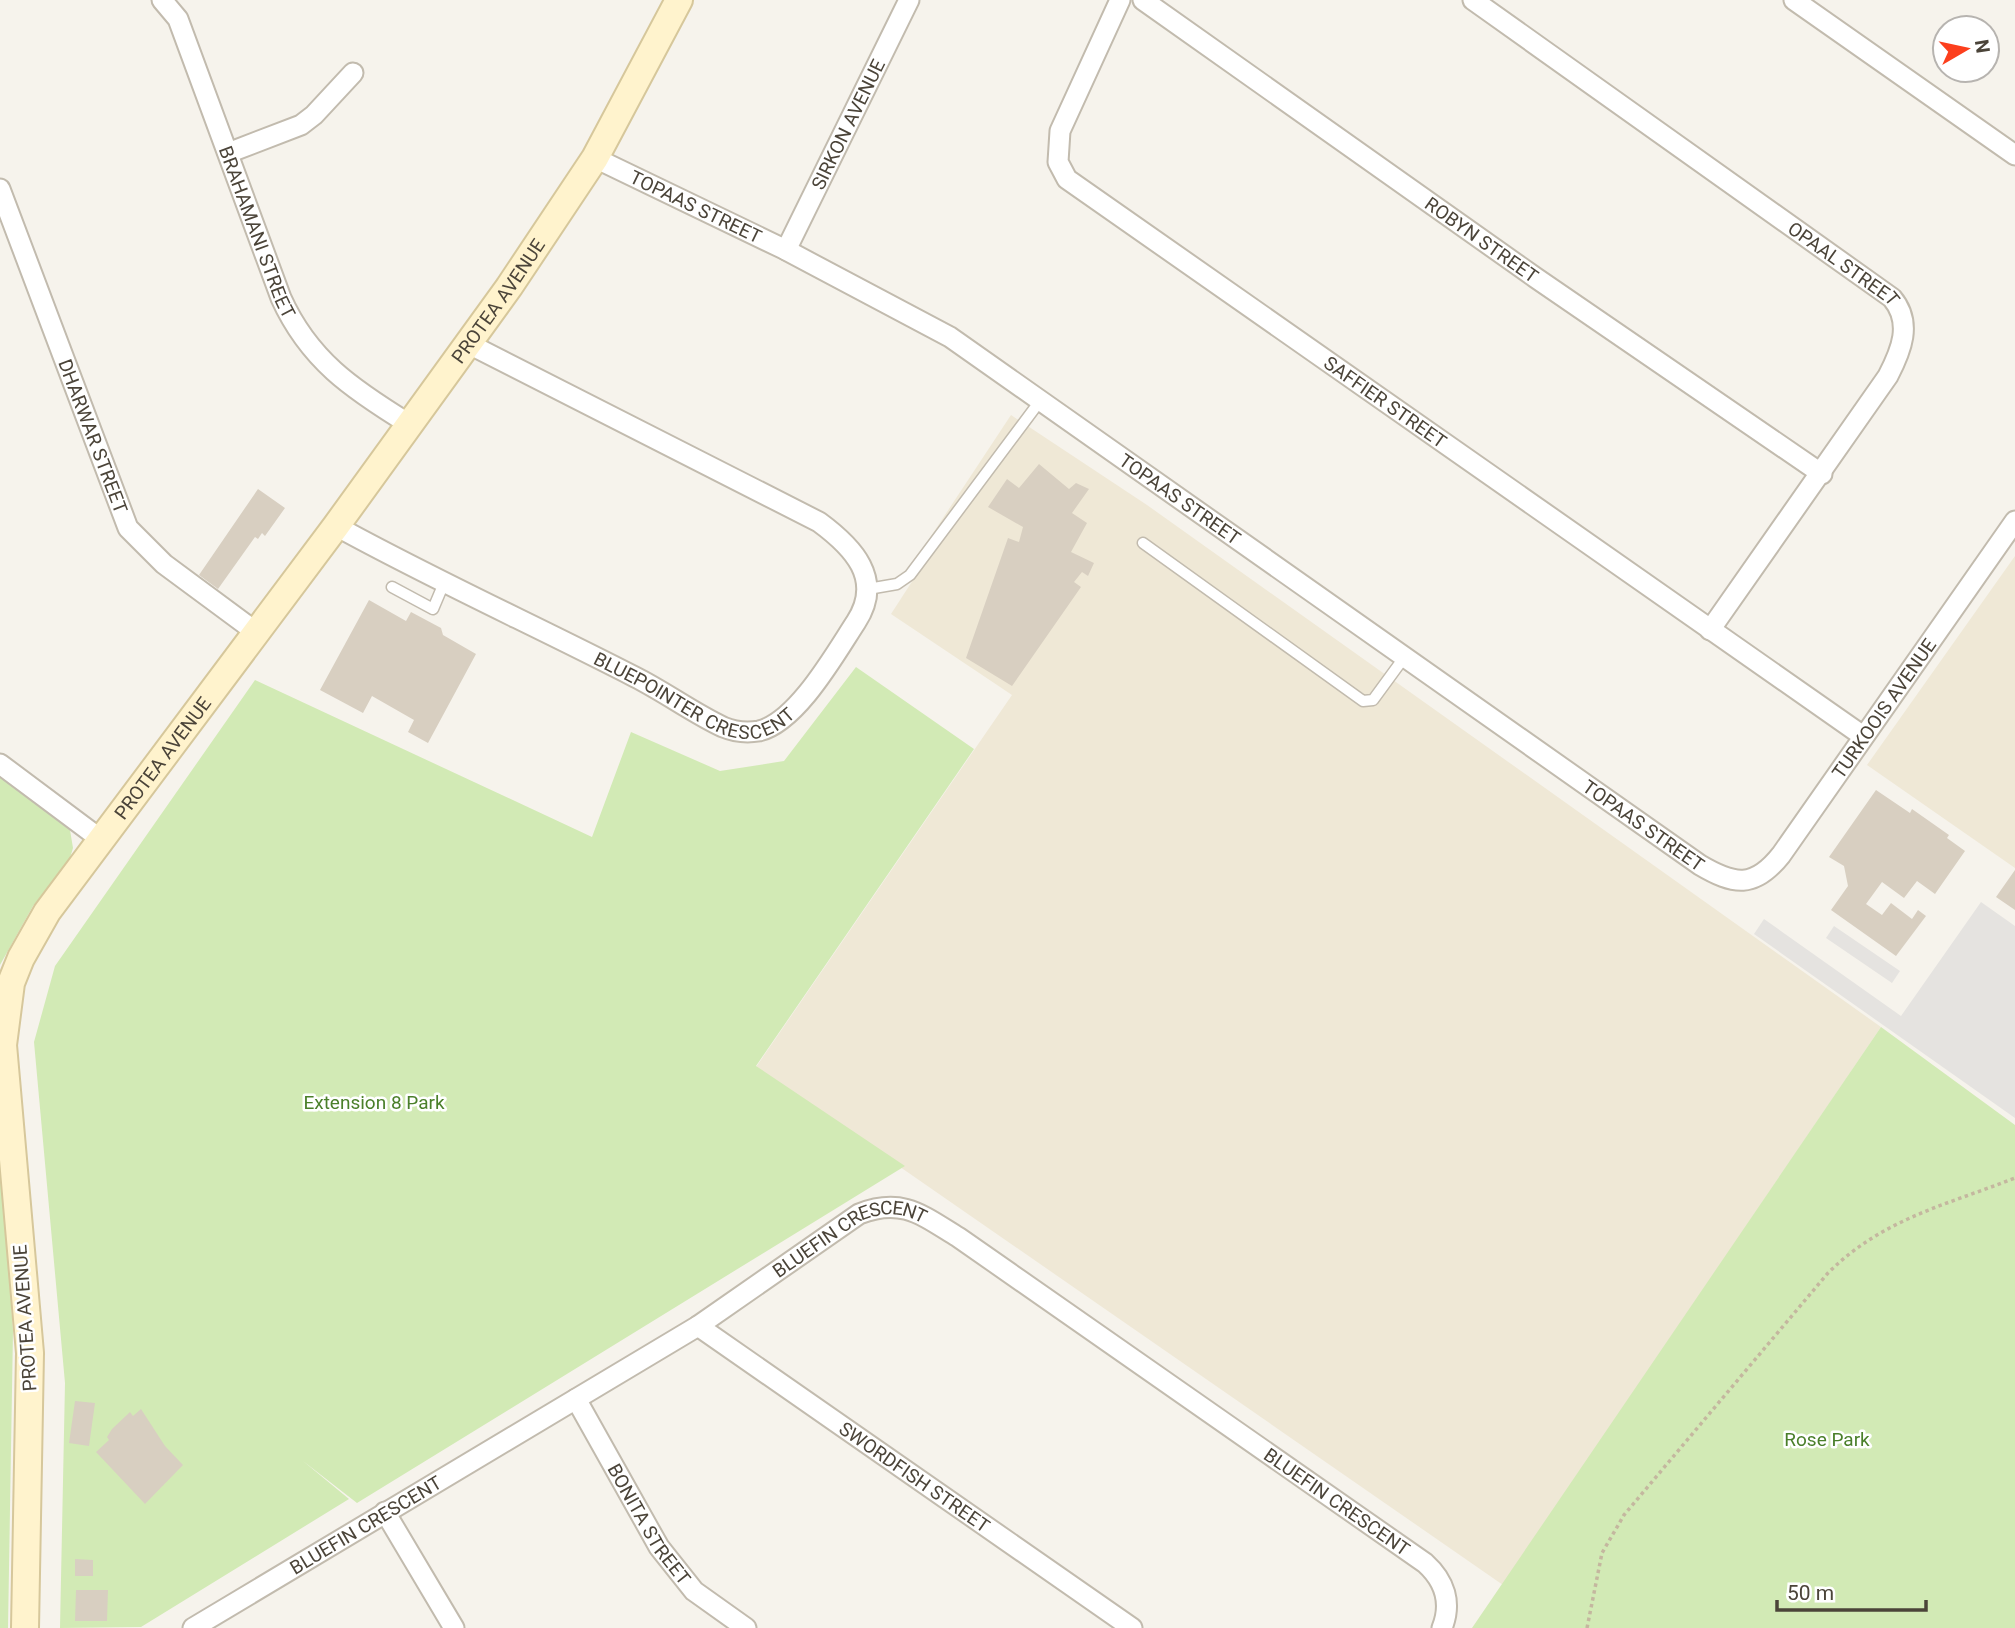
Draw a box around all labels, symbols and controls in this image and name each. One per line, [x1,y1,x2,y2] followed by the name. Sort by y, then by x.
[1931,14,2001,84] north arrow
[1970,38,1995,55] text: N
[806,55,890,193] street label: SIRKON AVENUE
[214,143,301,322] street label: BRAHAMANI STREET
[626,165,765,248] street label: TOPAAS STREET
[1421,192,1543,288] street label: ROBYN STREET
[1784,216,1905,310] street label: OPAAL STREET
[446,234,550,368] street label: PROTEA AVENUE
[1320,351,1451,453] street label: SAFFIER STREET
[54,356,133,516] street label: DHARWAR STREET
[1115,448,1245,550] street label: TOPAAS STREET
[1827,634,1941,783] street label: TURKOOIS AVENUE
[590,647,799,744] street label: BLUEPOINTER CRESCENT
[109,692,216,824] street label: PROTEA AVENUE
[1579,775,1709,876] street label: TOPAAS STREET
[303,1091,445,1114] park label: Extension 8 Park
[768,1196,931,1282] street label: BLUEFIN CRESCENT
[8,1244,42,1392] street label: PROTEA AVENUE
[835,1416,994,1537] street label: SWORDFISH STREET
[1784,1428,1870,1451] park label: Rose Park
[1260,1443,1414,1560] street label: BLUEFIN CRESCENT
[603,1459,696,1589] street label: BONITA STREET
[285,1471,446,1579] street label: BLUEFIN CRESCENT
[1777,1568,1926,1612] scale bar
[1787,1581,1834,1605] text: 50 m

